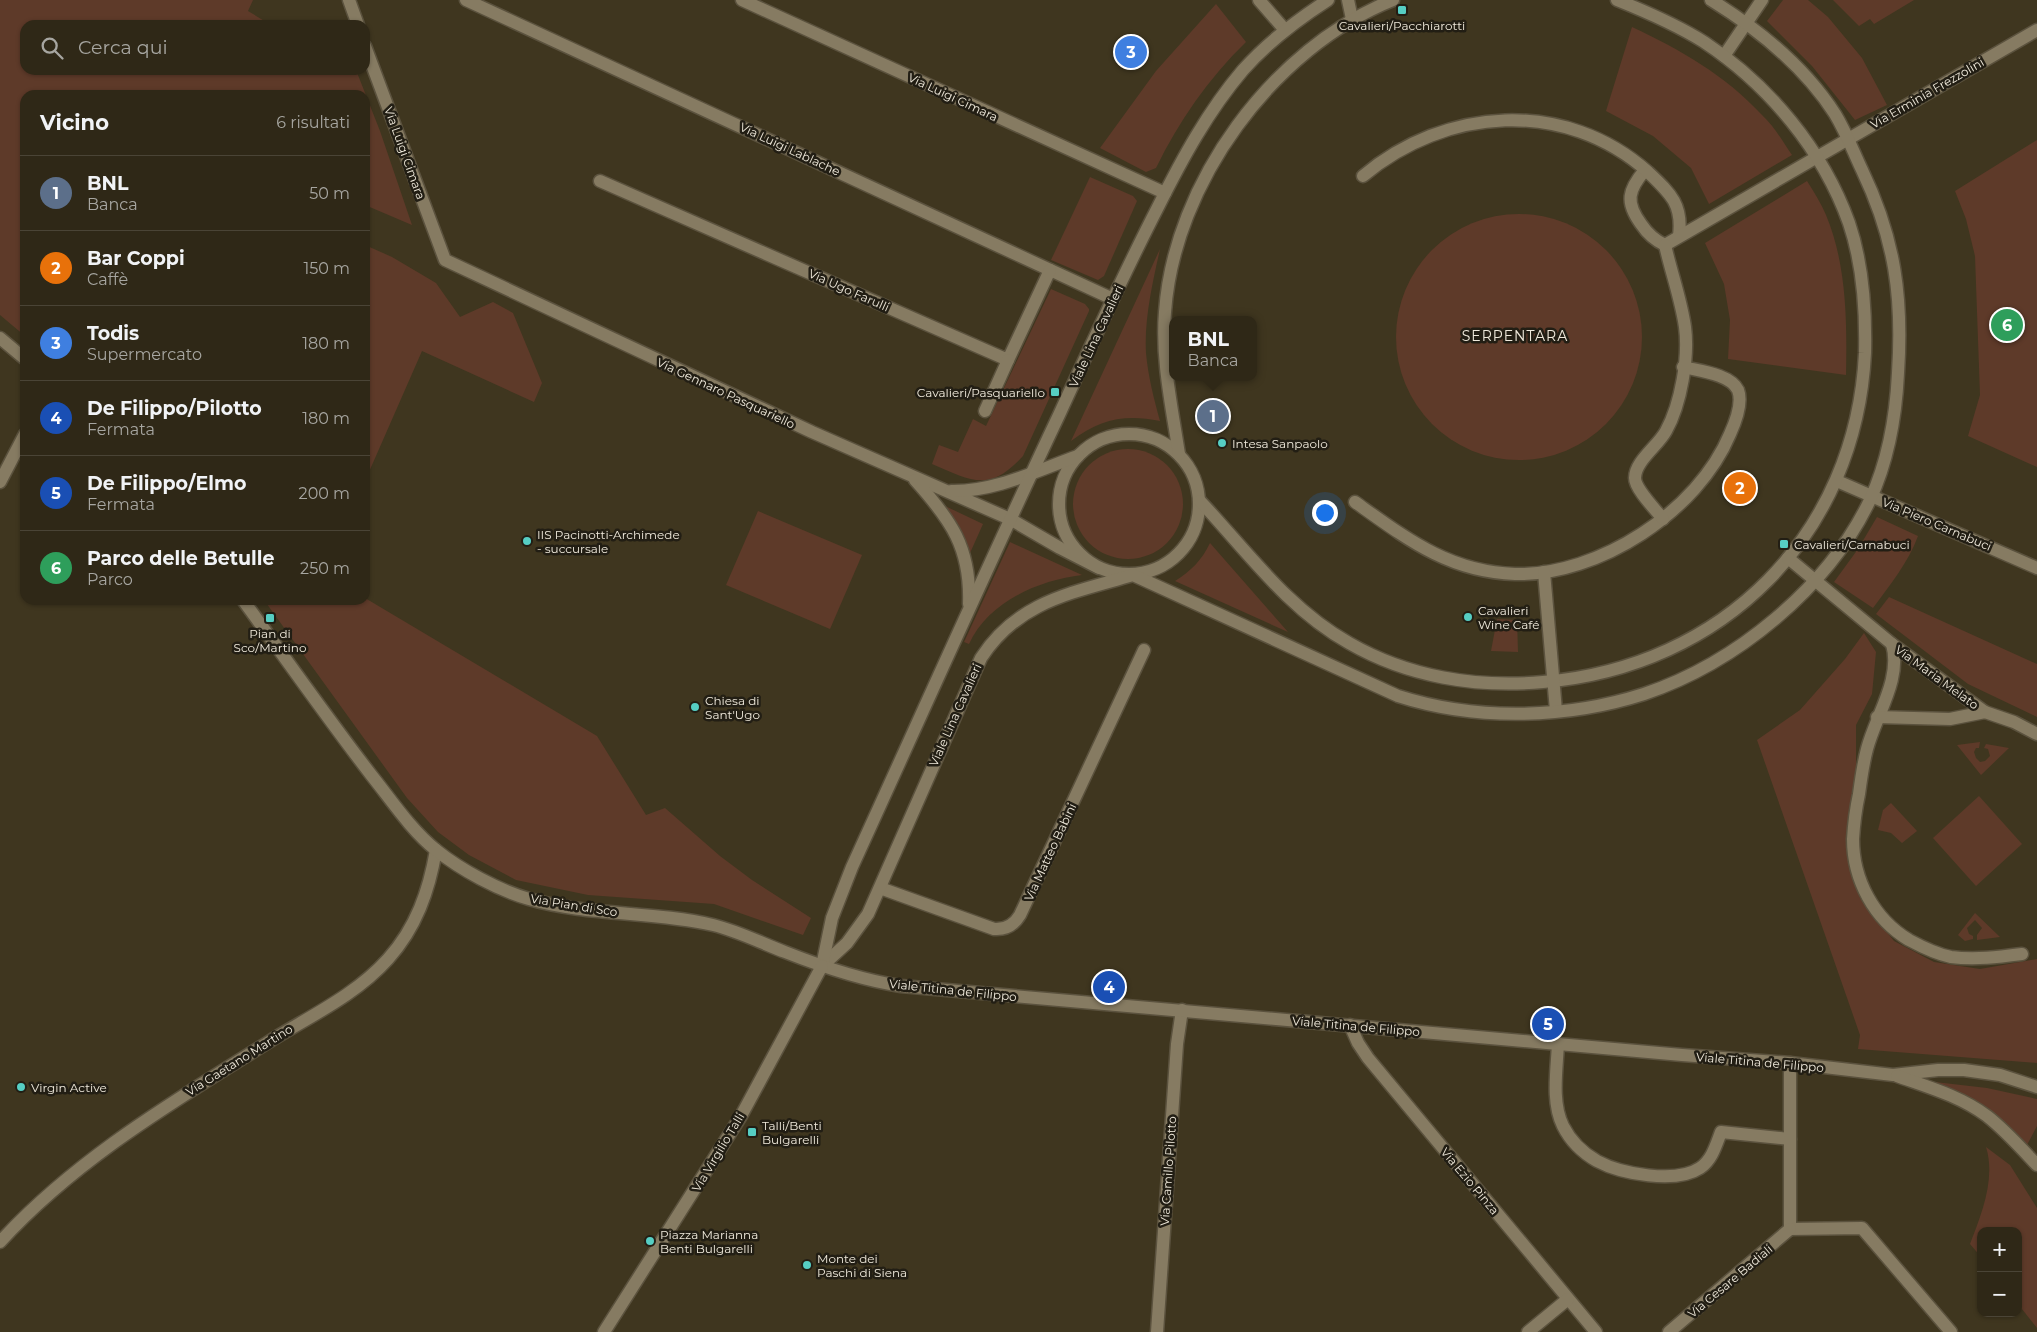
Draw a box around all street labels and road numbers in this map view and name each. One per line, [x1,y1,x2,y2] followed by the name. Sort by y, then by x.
[1868,54,1986,132] street label: Via Erminia Frezzolini
[906,70,1000,124] street label: Via Luigi Cimara
[381,105,429,201] street label: Via Luigi Cimara
[737,119,843,179] street label: Via Luigi Lablache
[806,265,892,315] street label: Via Ugo Farulli
[1066,282,1126,390] street label: Viale Lina Cavalieri
[655,354,797,432] street label: Via Gennaro Pasquariello
[1880,494,1994,554] street label: Via Piero Carnabuci
[1892,642,1982,712] street label: Via Maria Melato
[926,661,984,769] street label: Viale Lina Cavalieri
[1021,801,1079,903] street label: Via Matteo Babini
[529,891,619,919] street label: Via Pian di Sco
[888,976,1018,1004] street label: Viale Titina de Filippo
[1292,1013,1420,1039] street label: Viale Titina de Filippo
[183,1021,295,1099] street label: Via Gaetano Martino
[1696,1049,1824,1075] street label: Viale Titina de Filippo
[689,1110,747,1194] street label: Via Virgilio Talli
[1157,1116,1179,1226] street label: Via Camillo Pilotto
[1438,1144,1502,1218] street label: Via Ezio Pinza
[1685,1241,1775,1321] street label: Via Cesare Badiali

